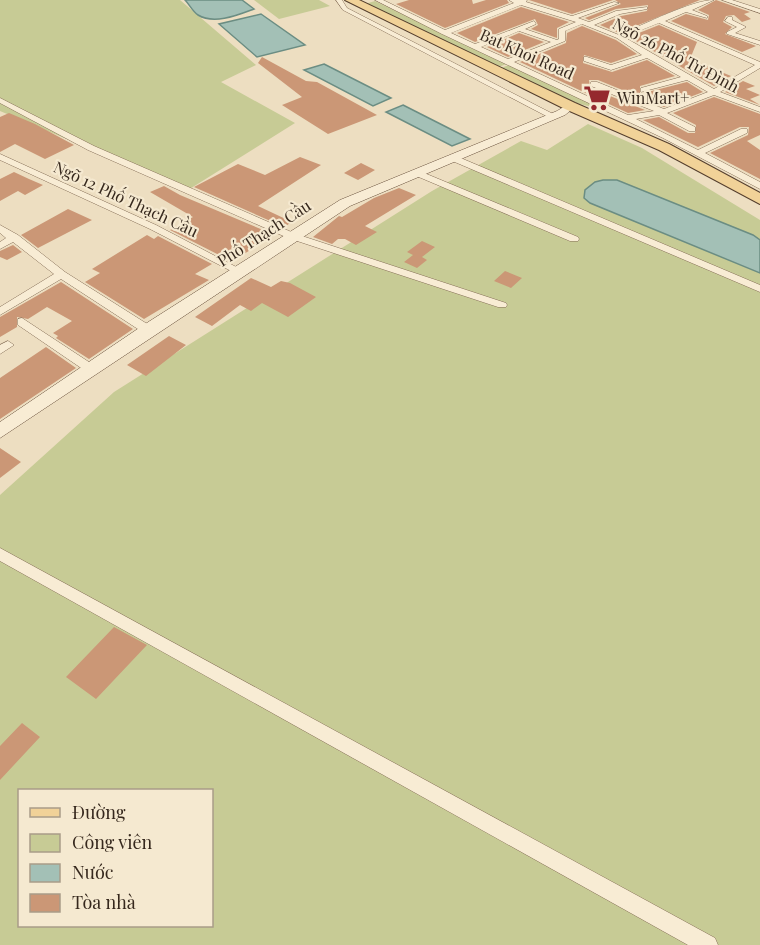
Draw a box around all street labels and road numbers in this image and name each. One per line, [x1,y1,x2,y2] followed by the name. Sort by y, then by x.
[609,11,745,97] street label: Ngõ 26 Phố Tư Đình
[477,23,578,84] street label: Bat Khoi Road
[51,154,203,241] street label: Ngõ 12 Phố Thạch Cầu
[212,193,315,271] street label: Phố Thạch Cầu

